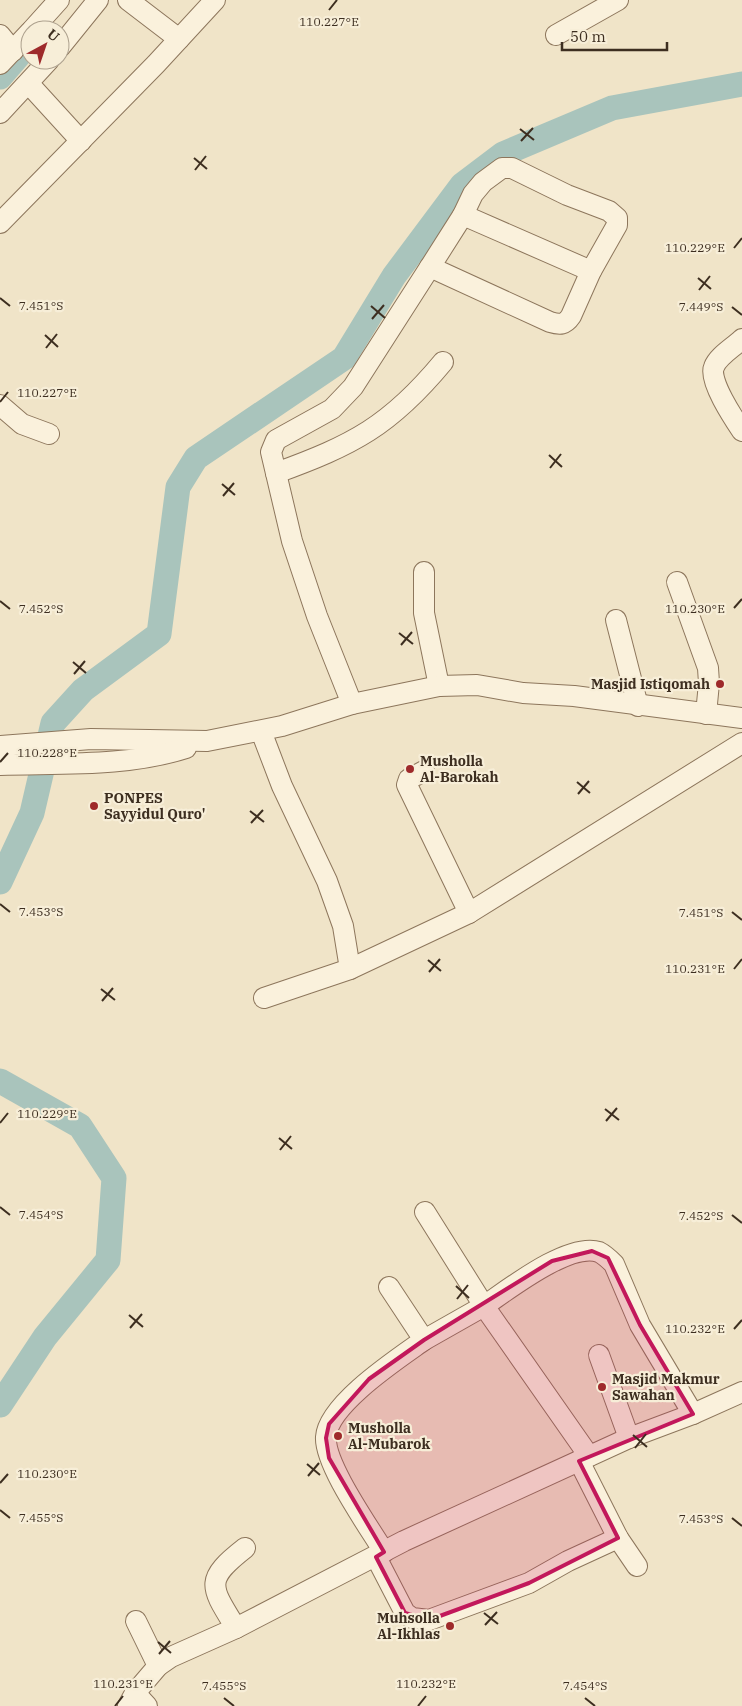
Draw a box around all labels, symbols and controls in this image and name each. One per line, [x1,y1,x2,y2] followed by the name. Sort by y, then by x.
[299,14,359,29] text: 110.227°E
[20,20,70,70] north arrow
[562,20,667,52] scale bar
[43,25,63,46] text: U
[570,27,606,46] text: 50 m
[665,240,725,255] text: 110.229°E
[19,298,63,313] text: 7.451°S
[679,299,723,314] text: 7.449°S
[17,385,77,400] text: 110.227°E
[19,601,63,616] text: 7.452°S
[665,601,725,616] text: 110.230°E
[591,675,710,693] place label: Masjid Istiqomah
[714,678,726,690] marker: Masjid Istiqomah
[17,745,77,760] text: 110.228°E
[420,752,499,786] place label: Musholla Al-Barokah
[404,763,416,775] marker: Musholla Al-Barokah
[104,789,205,823] place label: PONPES Sayyidul Quro'
[88,800,100,812] marker: PONPES Sayyidul Quro'
[19,904,63,919] text: 7.453°S
[679,905,723,920] text: 7.451°S
[665,961,725,976] text: 110.231°E
[17,1106,77,1121] text: 110.229°E
[19,1207,63,1222] text: 7.454°S
[679,1208,723,1223] text: 7.452°S
[665,1321,725,1336] text: 110.232°E
[612,1370,720,1404] place label: Masjid Makmur Sawahan
[596,1381,608,1393] marker: Masjid Makmur Sawahan
[348,1419,430,1453] place label: Musholla Al-Mubarok
[332,1430,344,1442] marker: Musholla Al-Mubarok
[17,1466,77,1481] text: 110.230°E
[19,1510,63,1525] text: 7.455°S
[679,1511,723,1526] text: 7.453°S
[377,1609,440,1643] place label: Muhsolla Al-Ikhlas
[444,1620,456,1632] marker: Muhsolla Al-Ikhlas
[93,1676,153,1691] text: 110.231°E
[396,1676,456,1691] text: 110.232°E
[202,1678,246,1693] text: 7.455°S
[563,1678,607,1693] text: 7.454°S

